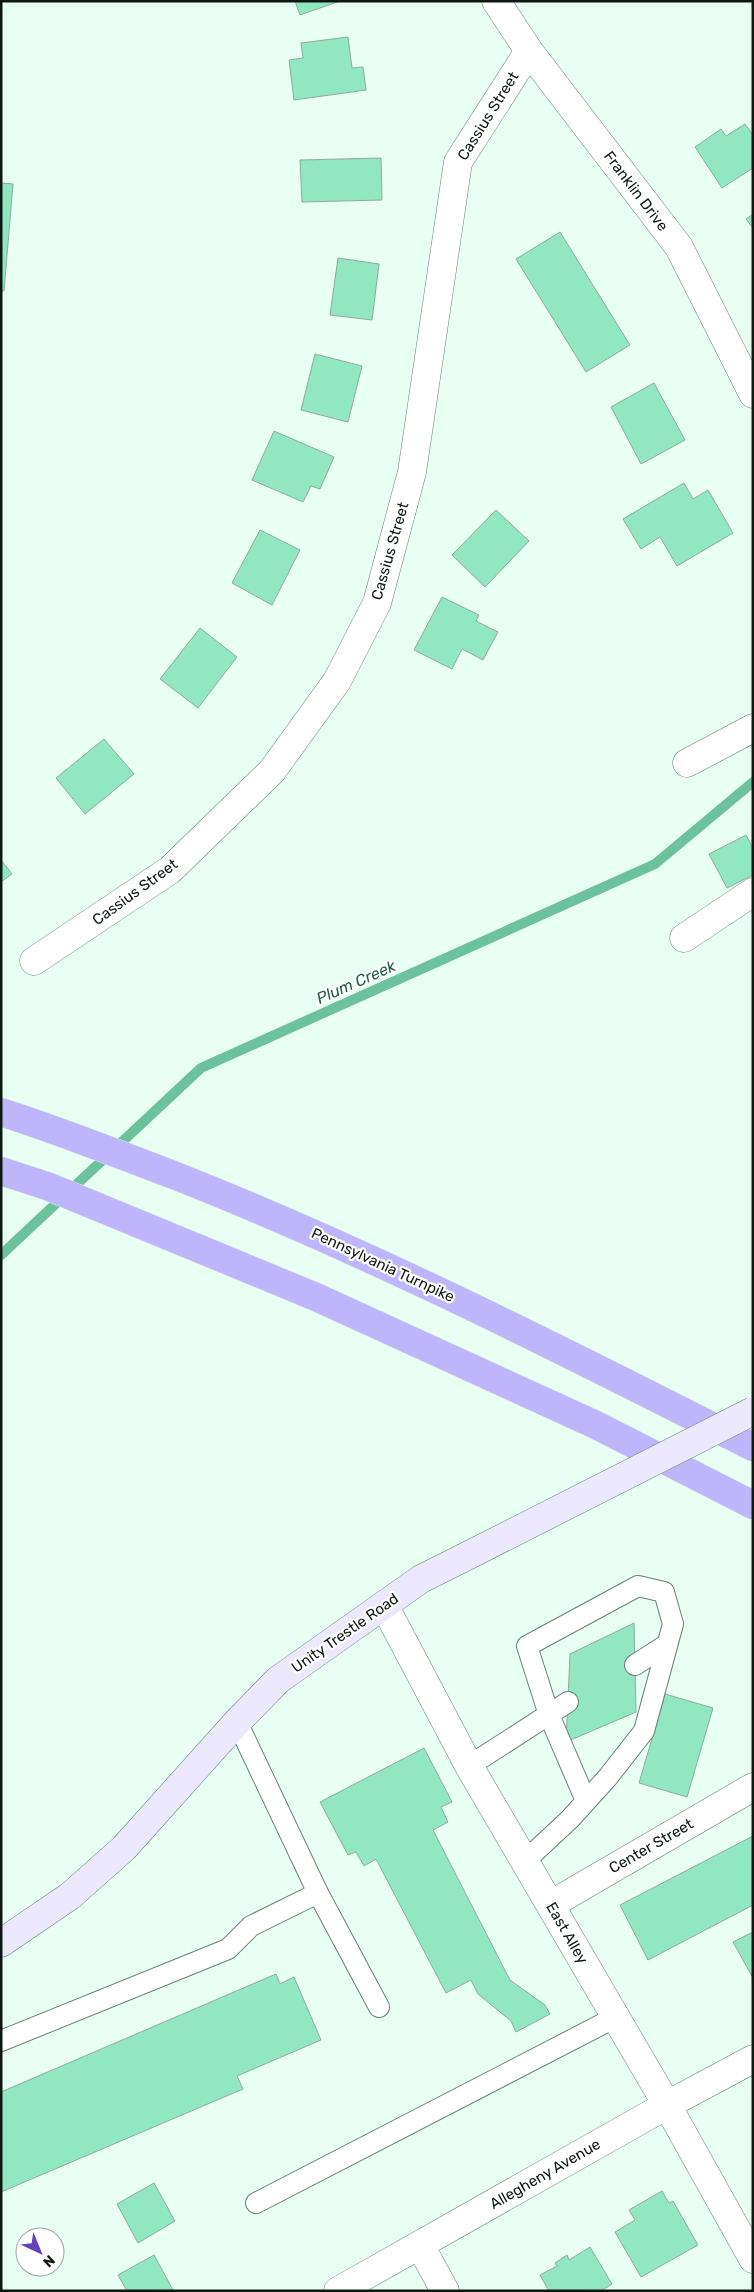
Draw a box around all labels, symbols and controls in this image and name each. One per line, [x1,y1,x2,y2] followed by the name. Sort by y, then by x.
[454,68,522,164] street label: Cassius Street
[600,147,672,235] street label: Franklin Drive
[367,500,413,602] street label: Cassius Street
[89,855,181,929] street label: Cassius Street
[313,956,399,1008] water label: Plum Creek
[309,1224,457,1306] street label: Pennsylvania Turnpike
[288,1589,402,1677] street label: Unity Trestle Road
[606,1815,696,1877] street label: Center Street
[542,1899,592,1967] street label: East Alley
[486,2135,604,2213] street label: Allegheny Avenue
[15,2227,65,2277] north arrow
[39,2251,58,2271] text: N

